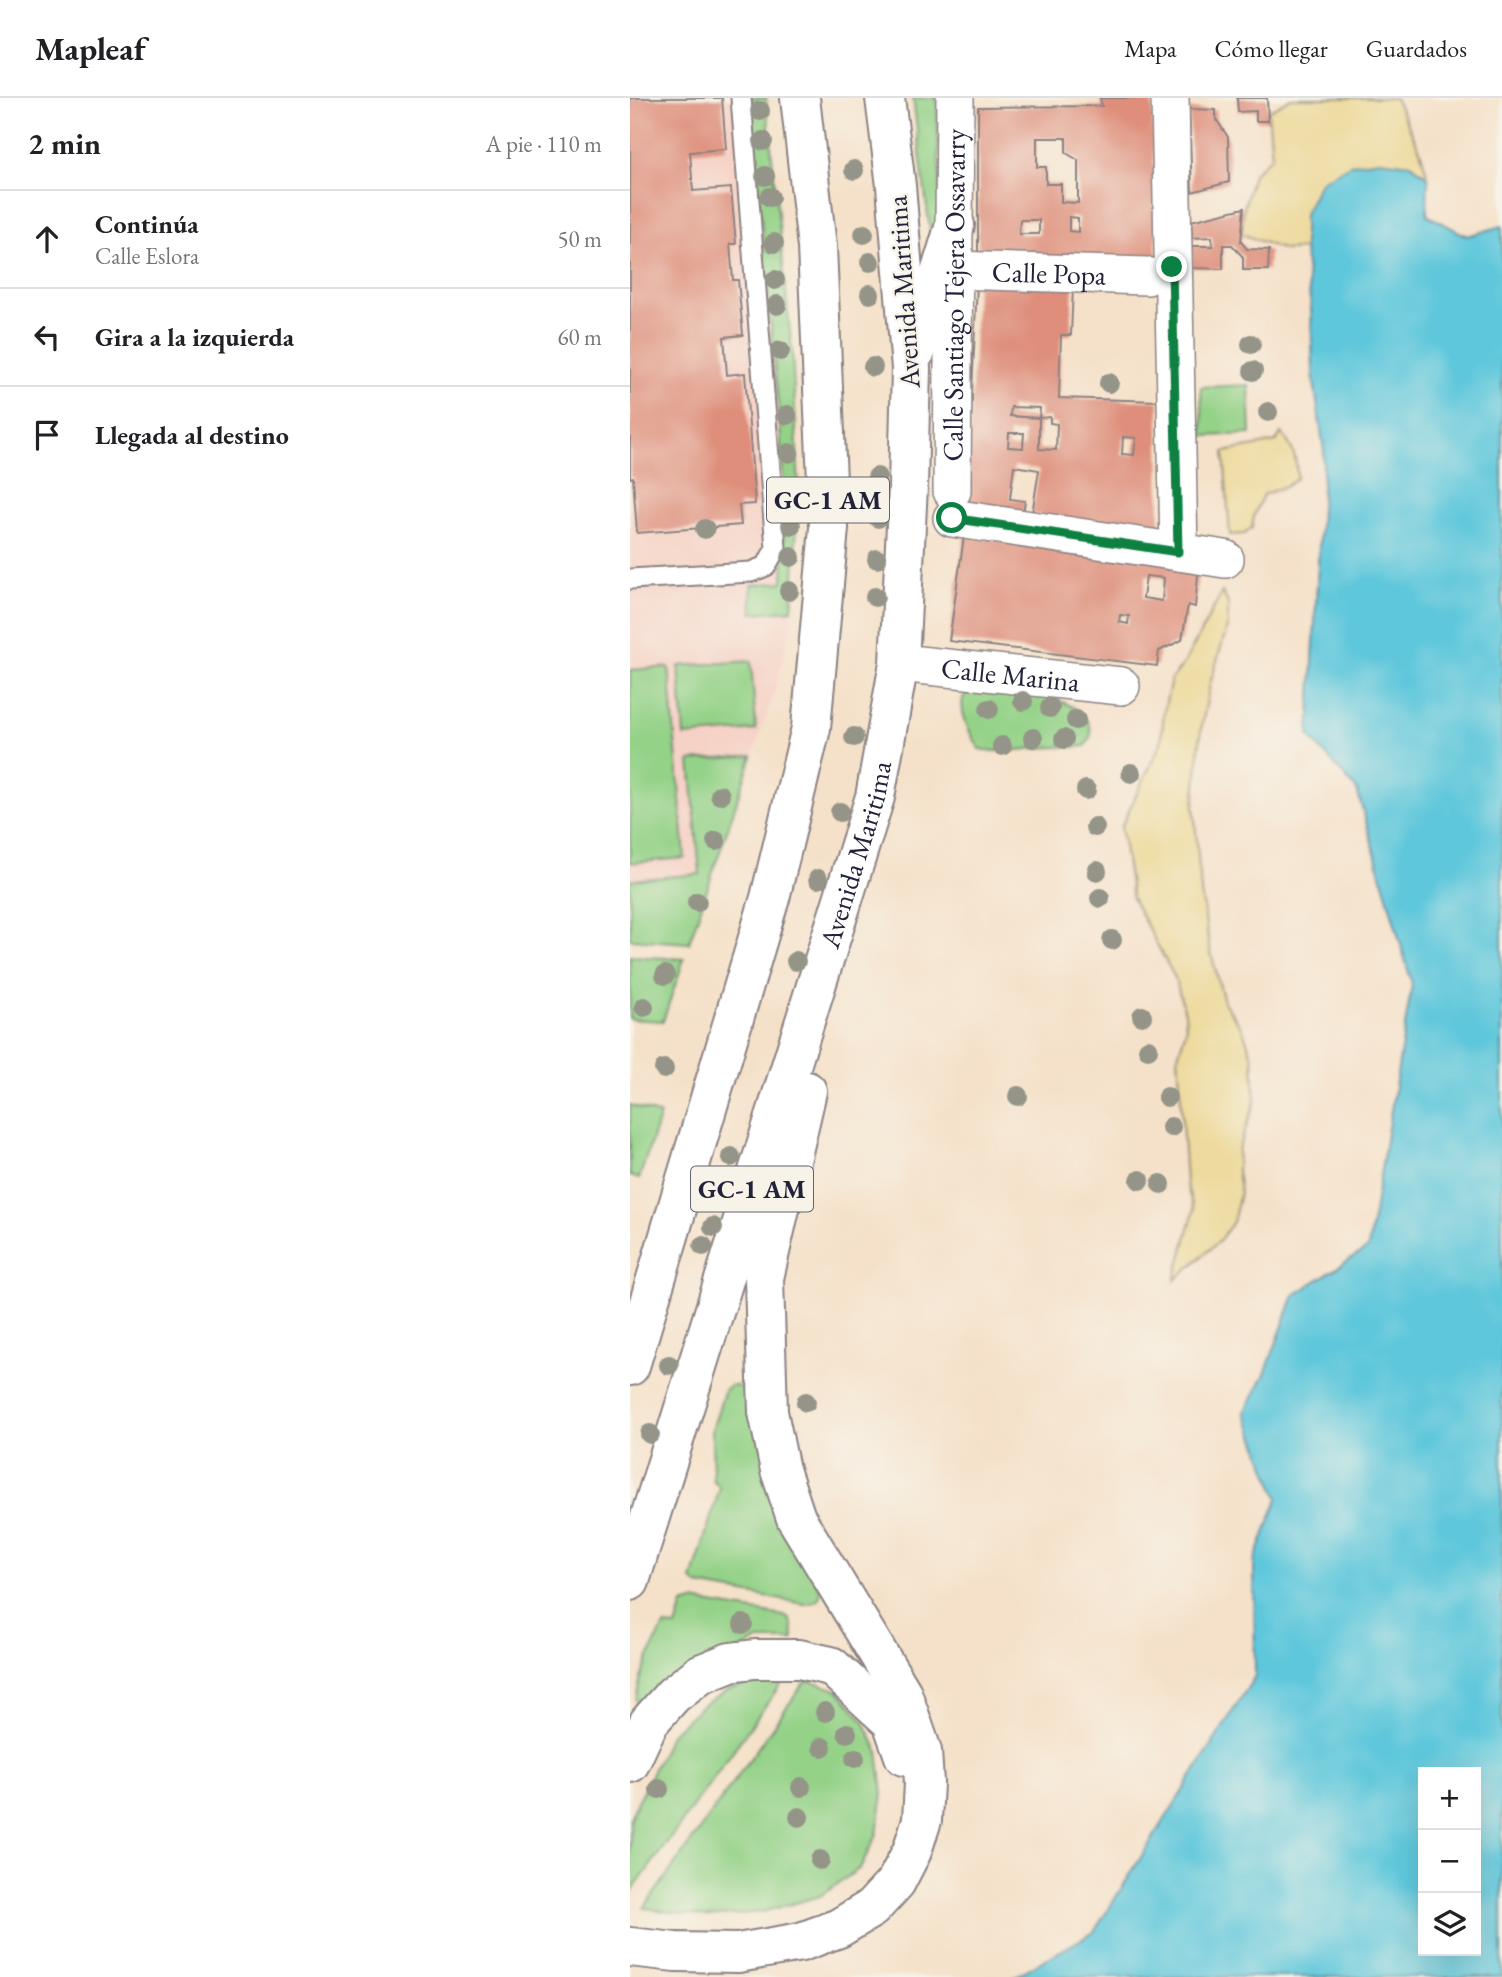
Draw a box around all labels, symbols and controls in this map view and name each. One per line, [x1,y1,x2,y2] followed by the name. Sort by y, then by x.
[35,27,146,70] text: Mapleaf
[1124,33,1177,64] text: Mapa
[1215,33,1328,64] text: Cómo llegar
[1366,33,1467,64] text: Guardados
[28,124,101,163] text: 2 min
[934,128,973,462] street label: Calle Santiago Tejera Ossavarry
[486,129,602,159] text: A pie · 110 m
[878,194,928,391] street label: Avenida Maritima
[95,207,199,241] text: Continúa
[28,220,66,258] icon: ahead
[557,224,602,254] text: 50 m
[95,241,199,271] text: Calle Eslora
[1156,251,1187,282] route end
[991,253,1107,293] street label: Calle Popa
[28,318,66,356] icon: left
[95,320,294,354] text: Gira a la izquierda
[557,322,602,352] text: 60 m
[28,416,66,454] icon: arrive
[95,418,289,452] text: Llegada al destino
[767,478,889,522] road number: GC-1 AM
[936,502,967,533] route start
[939,649,1082,700] street label: Calle Marina
[811,757,899,953] street label: Avenida Maritima
[691,1166,813,1212] road number: GC-1 AM
[1418,1767,1481,1956] map controls
[1418,1767,1481,1830] button: +
[1418,1830,1481,1893] button: −
[1418,1893,1481,1956] button: layers

